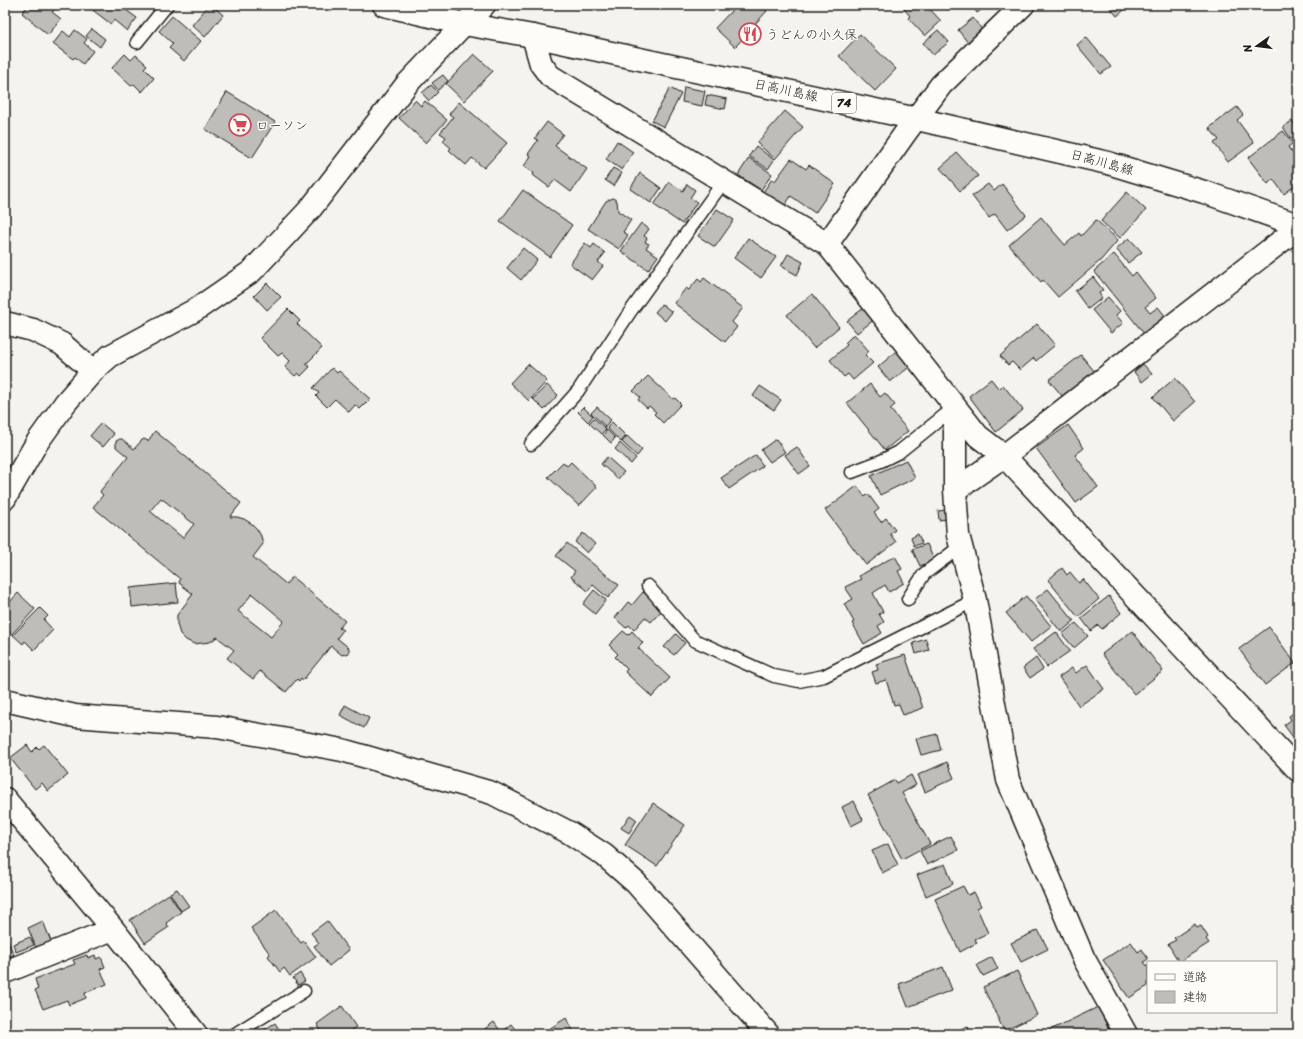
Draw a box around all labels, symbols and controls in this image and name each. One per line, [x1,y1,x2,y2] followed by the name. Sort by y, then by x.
[737,21,763,47] restaurant icon: うどんの小久保
[766,23,857,46] place label: うどんの小久保
[1237,26,1277,66] north arrow
[1238,42,1258,55] text: N
[752,72,821,108] street label: 日高川島線
[832,93,856,113] road number: 74
[227,112,253,138] supermarket icon: ローソン
[256,114,308,137] place label: ローソン
[1068,142,1137,182] street label: 日高川島線
[1147,961,1277,1013] legend
[1183,966,1207,988] text: 道路
[1183,986,1207,1008] text: 建物

